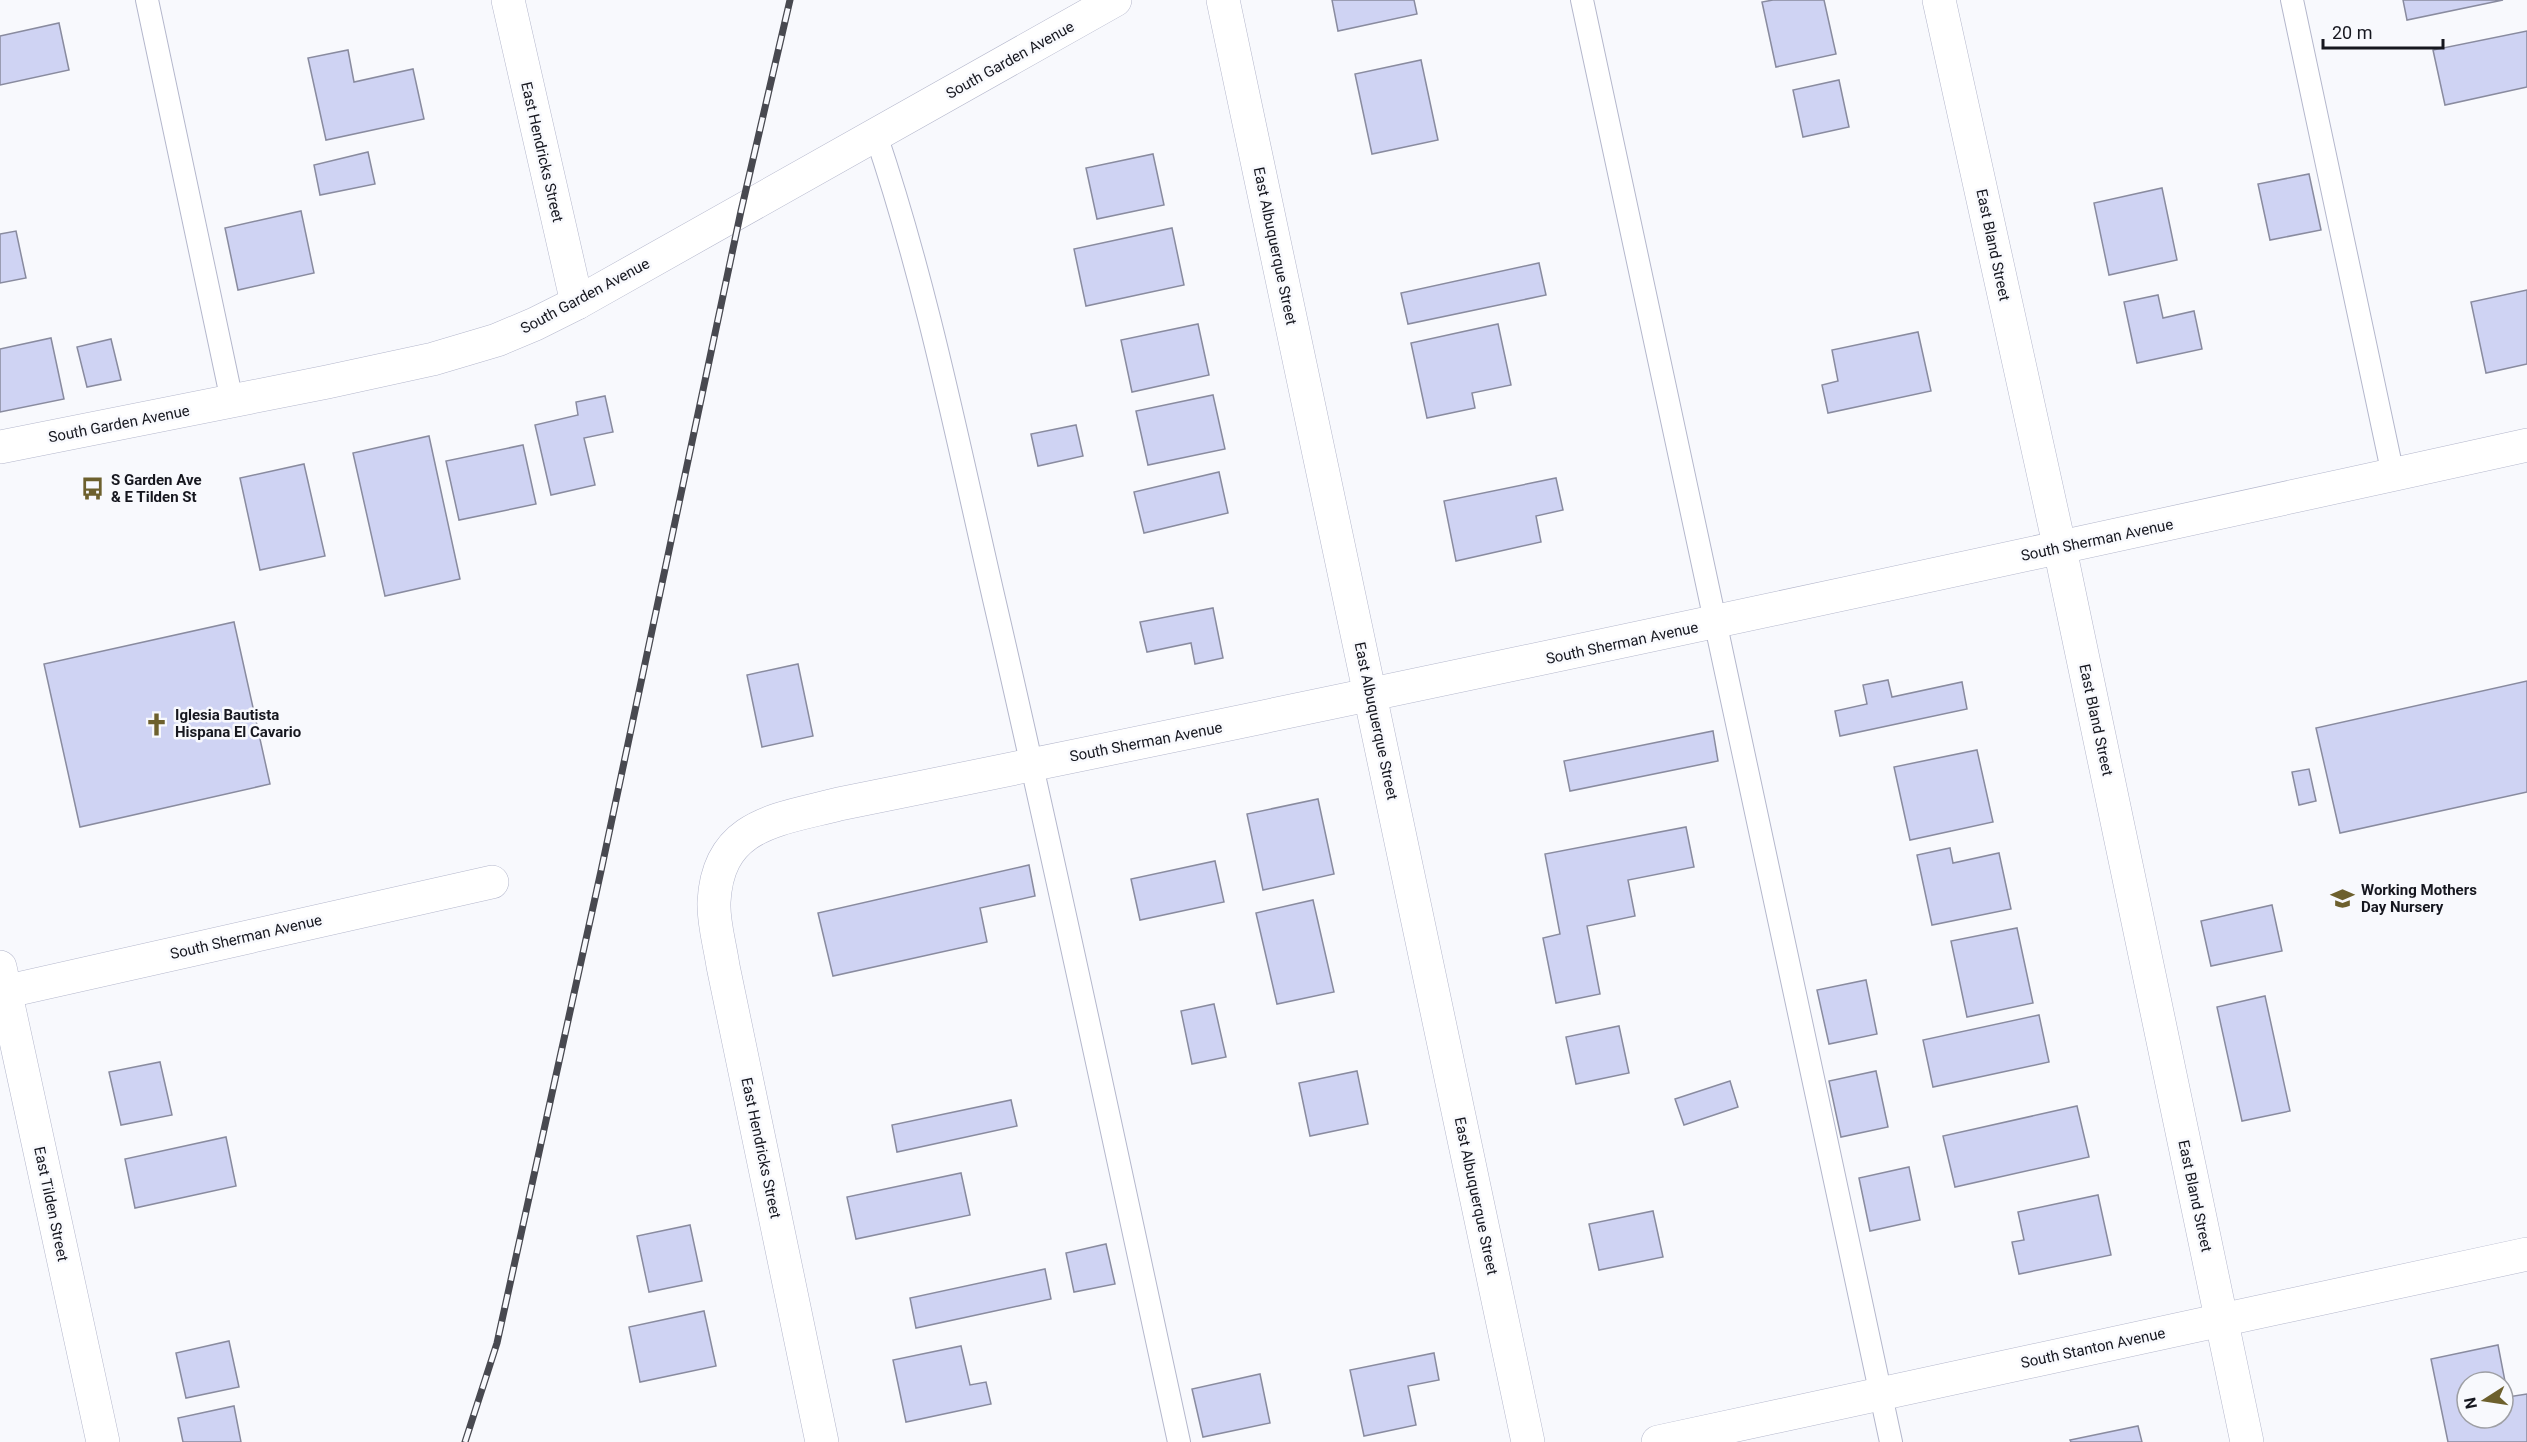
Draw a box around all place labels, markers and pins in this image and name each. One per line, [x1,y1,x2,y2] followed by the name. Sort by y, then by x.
[111,471,202,506] place label: S Garden Ave & E Tilden St
[80,476,106,502] bus stop icon: S Garden Ave & E Tilden St
[175,706,301,741] place label: Iglesia Bautista Hispana El Cavario
[144,711,170,737] church icon: Iglesia Bautista Hispana El Cavario
[2361,881,2477,916] place label: Working Mothers Day Nursery
[2330,886,2356,912] school or university icon: Working Mothers Day Nursery

